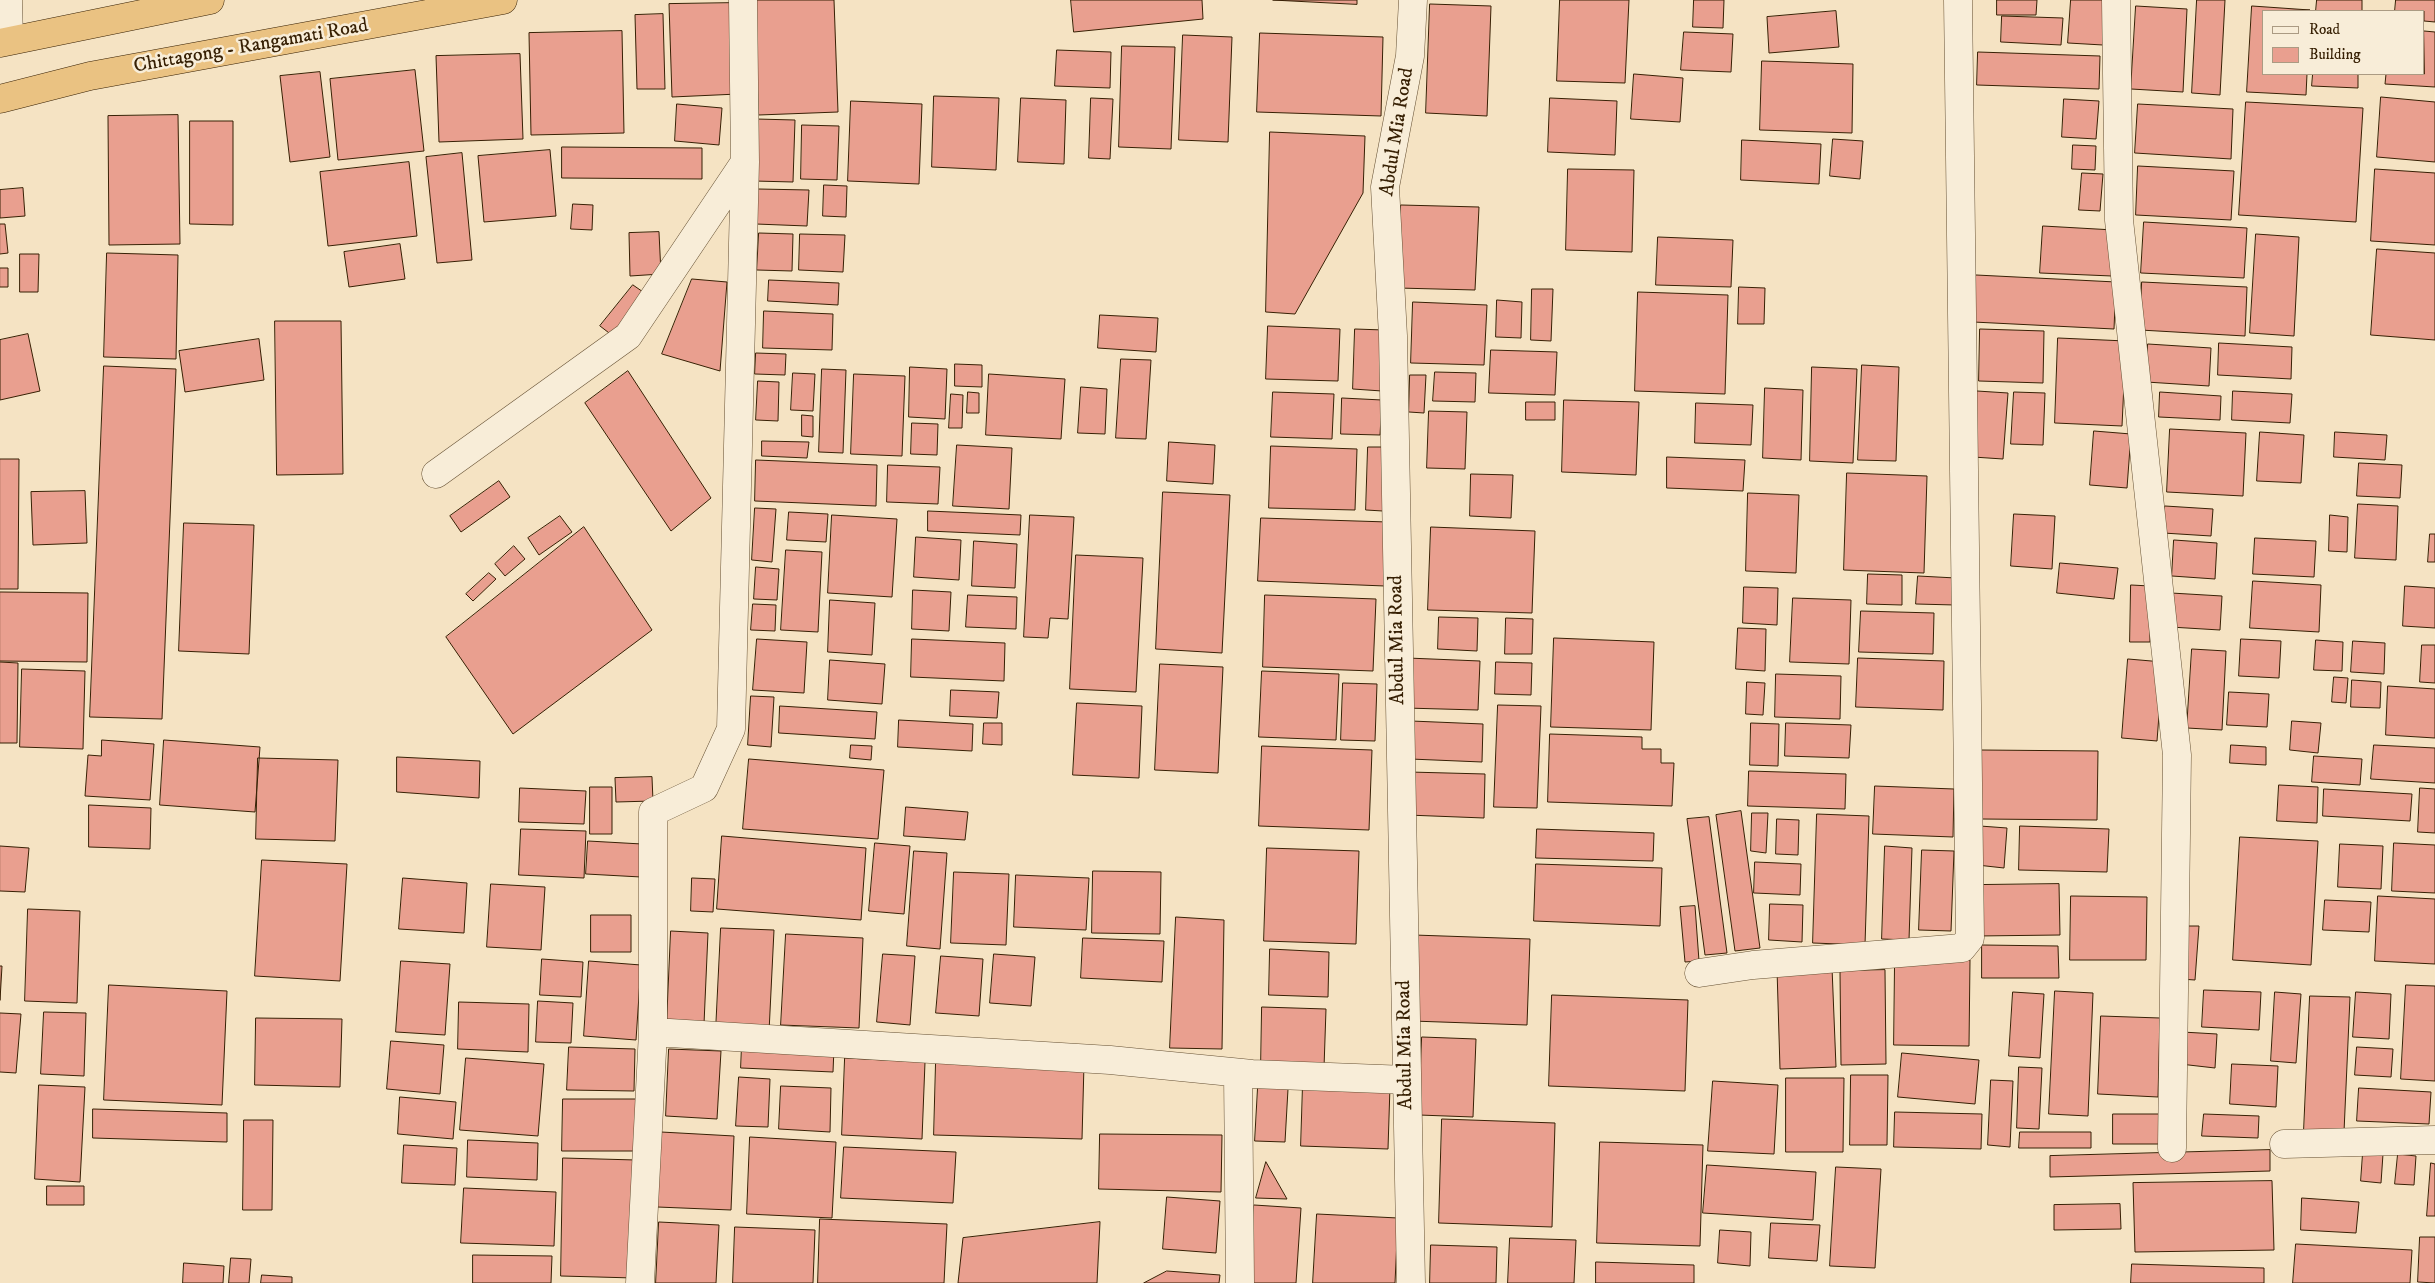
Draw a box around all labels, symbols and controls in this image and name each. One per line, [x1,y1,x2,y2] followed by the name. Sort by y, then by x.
[2262,10,2425,75] legend
[132,15,370,79] street label: Chittagong - Rangamati Road
[2309,20,2340,39] text: Road
[2309,45,2361,64] text: Building
[1376,66,1420,198] street label: Abdul Mia Road
[1385,575,1411,705] street label: Abdul Mia Road
[1393,980,1419,1110] street label: Abdul Mia Road

